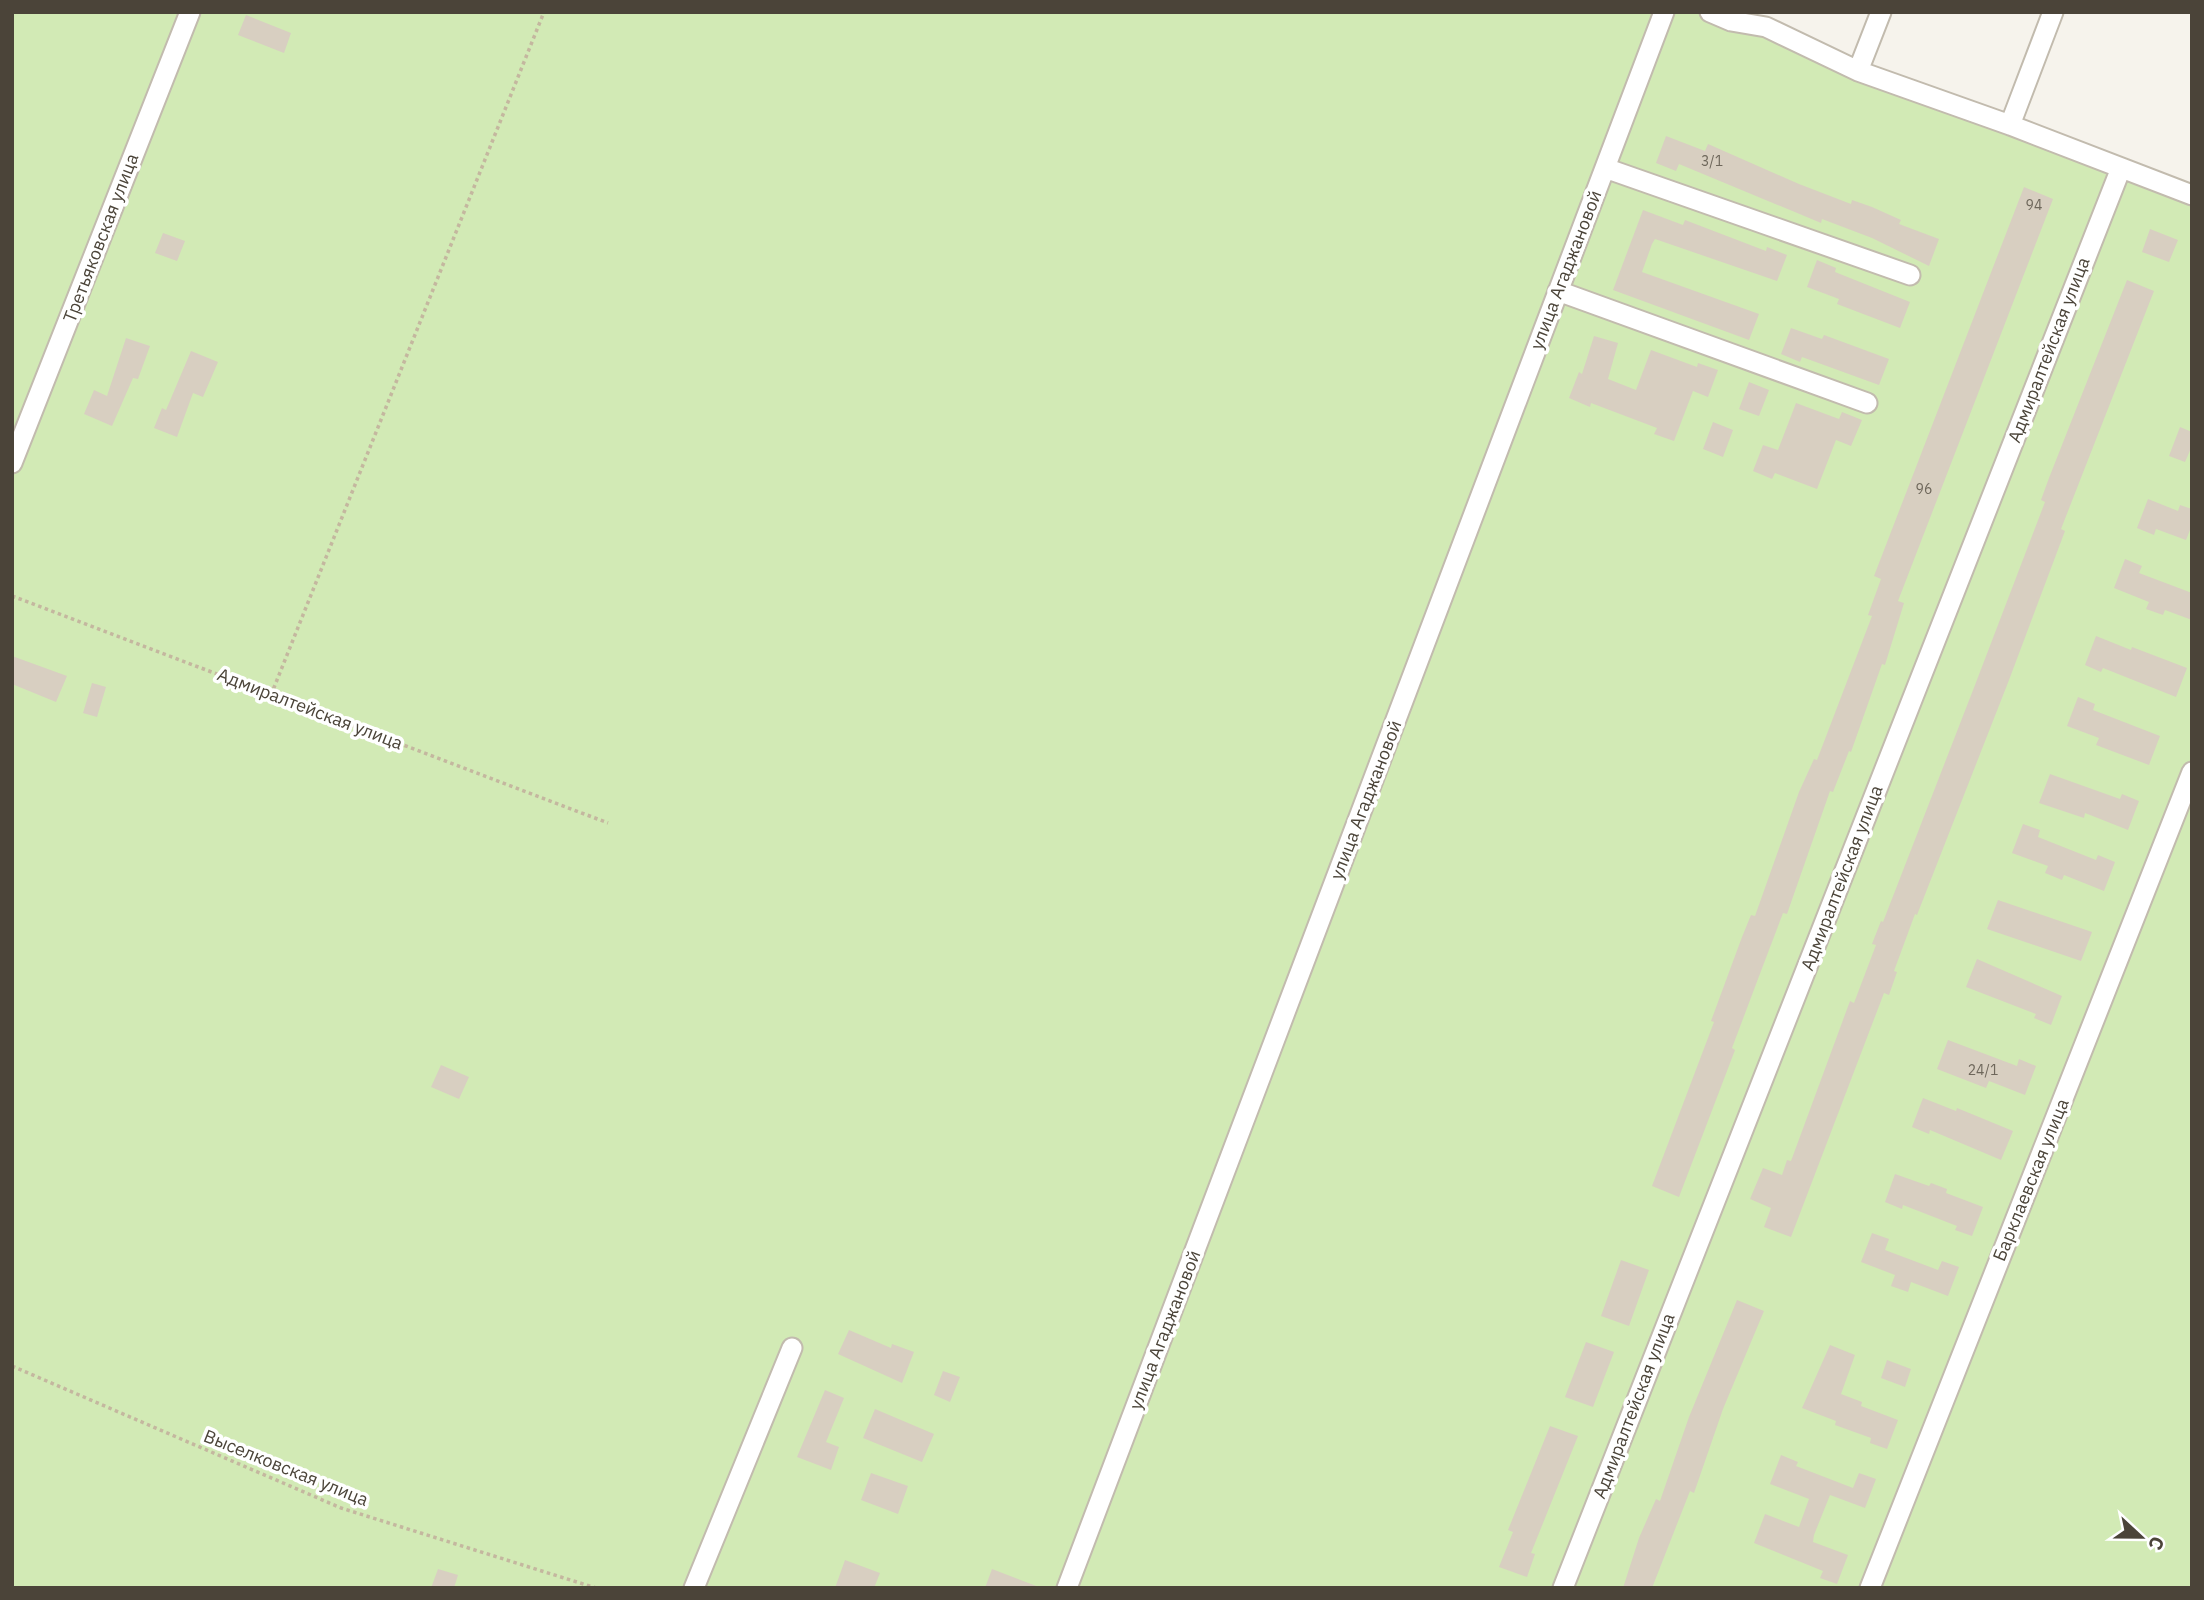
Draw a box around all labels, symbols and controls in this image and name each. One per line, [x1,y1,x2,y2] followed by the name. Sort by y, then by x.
[58,150,143,325] street label: Третьяковская улица
[1701,152,1723,170] house number: 3/1
[1525,187,1606,353] street label: улица Агаджановой
[2026,196,2042,214] house number: 94
[2002,253,2095,446] street label: Адмиралтейская улица
[1916,480,1932,498] house number: 96
[214,662,407,755] street label: Адмиралтейская улица
[1325,717,1406,883] street label: улица Агаджановой
[1795,781,1888,974] street label: Адмиралтейская улица
[1968,1061,1998,1079] house number: 24/1
[1987,1095,2074,1264] street label: Барклаевская улица
[1124,1247,1205,1413] street label: улица Агаджановой
[1587,1309,1680,1502] street label: Адмиралтейская улица
[200,1424,372,1511] street label: Выселковская улица
[2106,1502,2176,1572] north arrow
[2143,1533,2170,1554] text: С

